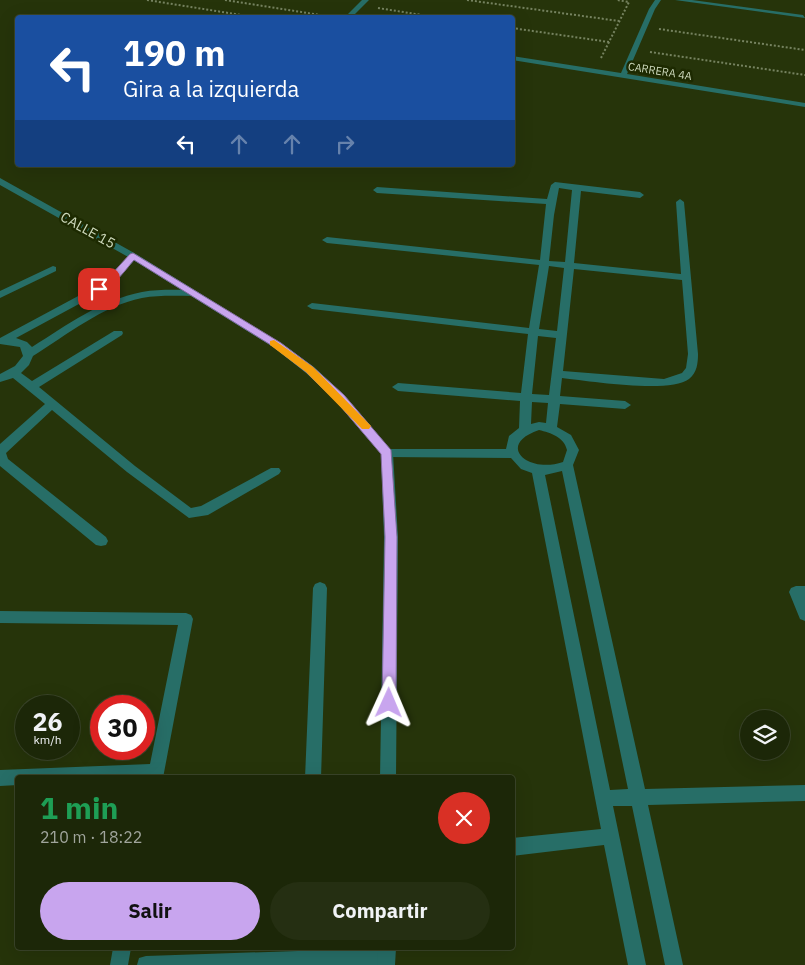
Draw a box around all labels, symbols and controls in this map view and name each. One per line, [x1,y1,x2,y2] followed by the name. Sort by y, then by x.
[123,30,226,76] text: 190 m
[40,35,105,100] icon: left
[627,59,693,83] street label: CARRERA 4A
[123,74,299,103] text: Gira a la izquierda
[172,130,200,158] icon: left
[225,130,253,158] icon: ahead
[278,130,306,158] icon: ahead
[331,130,359,158] icon: right
[57,208,119,252] street label: CALLE 15
[78,268,120,310] pin
[85,275,113,303] icon: arrive
[362,676,414,728] position arrow
[90,695,155,760] speed limit sign: 30
[32,705,63,738] text: 26
[740,710,790,760] map controls
[740,710,790,760] button: layers
[33,732,62,747] text: km/h
[40,788,118,827] text: 1 min
[438,792,490,844] button: close
[40,827,142,847] text: 210 m · 18:22
[40,882,260,940] button: Salir
[270,882,490,940] button: Compartir

